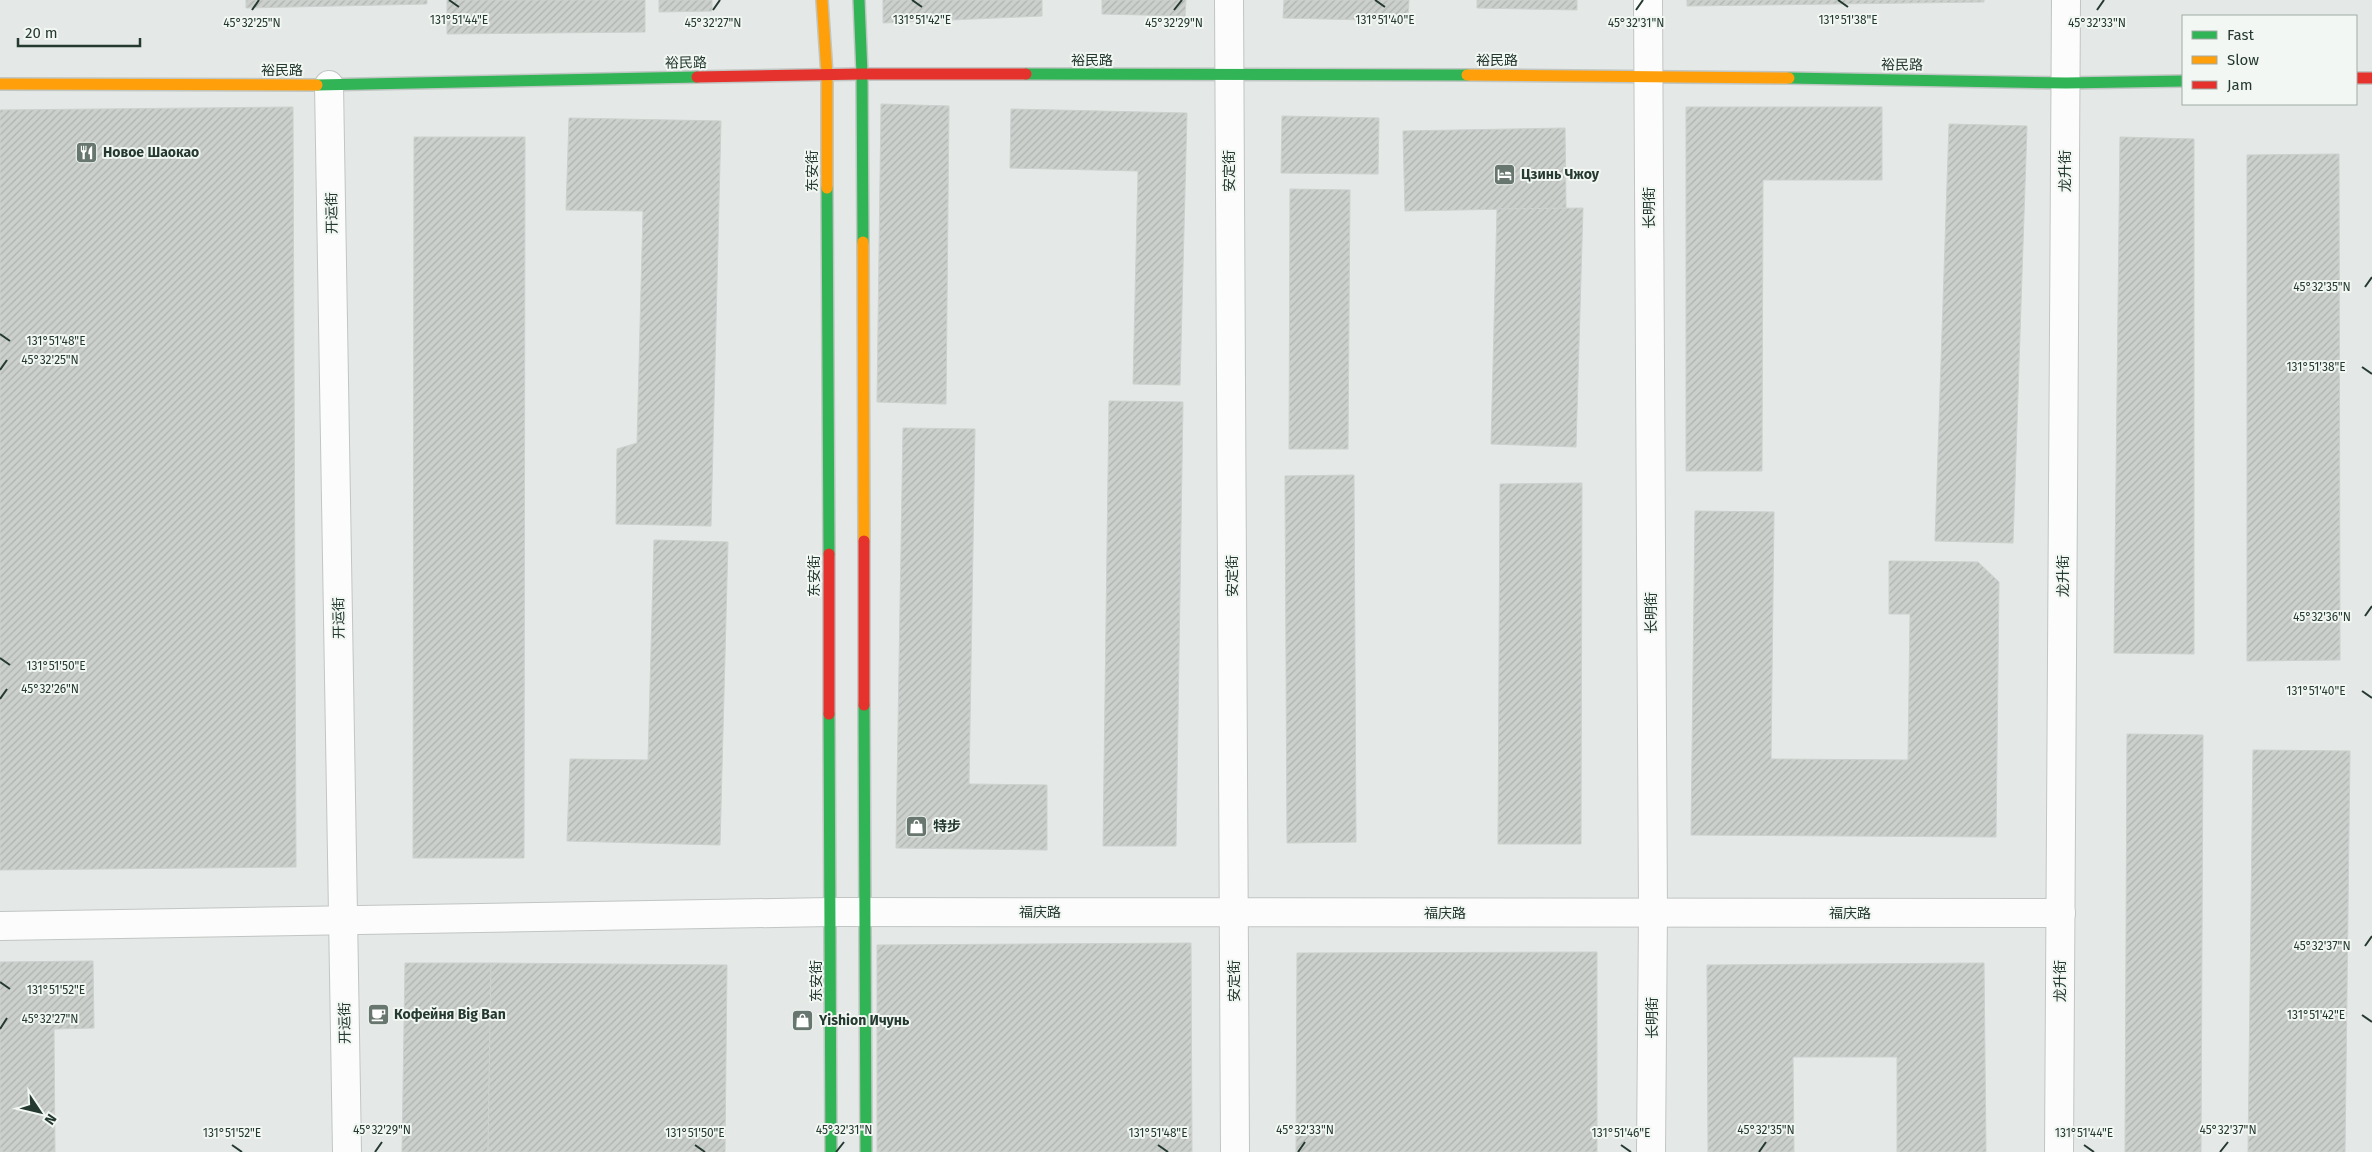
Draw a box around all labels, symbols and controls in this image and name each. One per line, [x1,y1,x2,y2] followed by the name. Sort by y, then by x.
[430,13,488,27] text: 131°51'44"E
[893,13,951,27] text: 131°51'42"E
[1355,13,1415,27] text: 131°51'40"E
[1818,13,1878,27] text: 131°51'38"E
[18,15,140,47] scale bar
[2182,15,2357,105] legend
[223,16,281,30] text: 45°32'25"N
[684,16,742,30] text: 45°32'27"N
[1145,16,1203,30] text: 45°32'29"N
[1608,16,1664,30] text: 45°32'31"N
[2068,16,2126,30] text: 45°32'33"N
[25,24,58,42] text: 20 m
[2227,26,2254,44] text: Fast
[2227,51,2259,69] text: Slow
[1071,52,1113,69] street label: 裕民路
[1476,52,1518,69] street label: 裕民路
[665,54,707,72] street label: 裕民路
[1881,56,1923,74] street label: 裕民路
[261,62,303,79] street label: 裕民路
[2227,76,2253,94] text: Jam
[75,140,99,164] restaurant icon: Новое Шаокао
[103,144,199,161] place label: Новое Шаокао
[804,150,821,192] street label: 东安街
[1221,150,1238,192] street label: 安定街
[2057,150,2074,192] street label: 龙升街
[1493,162,1517,186] hotel icon: Цзинь Чжоу
[1521,166,1600,183] place label: Цзинь Чжоу
[1641,187,1658,229] street label: 长明街
[323,192,341,234] street label: 开运街
[2293,280,2351,294] text: 45°32'35"N
[26,334,86,348] text: 131°51'48"E
[21,353,79,367] text: 45°32'25"N
[2286,360,2346,374] text: 131°51'38"E
[806,555,823,597] street label: 东安街
[1224,555,1241,597] street label: 安定街
[2055,555,2072,597] street label: 龙升街
[1643,592,1660,634] street label: 长明街
[330,597,348,639] street label: 开运街
[2293,610,2351,624] text: 45°32'36"N
[26,659,86,673] text: 131°51'50"E
[21,682,79,696] text: 45°32'26"N
[2286,684,2346,698] text: 131°51'40"E
[905,814,929,838] shop icon: 特步
[933,818,961,835] place label: 特步
[1019,904,1061,921] street label: 福庆路
[1424,905,1466,922] street label: 福庆路
[1829,905,1871,922] street label: 福庆路
[2293,939,2351,953] text: 45°32'37"N
[808,960,825,1002] street label: 东安街
[1226,960,1243,1002] street label: 安定街
[2052,960,2069,1002] street label: 龙升街
[27,983,85,997] text: 131°51'52"E
[1644,997,1661,1039] street label: 长明街
[336,1002,354,1044] street label: 开运街
[366,1002,390,1026] cafe icon: Кофейня Big Ban
[394,1006,506,1023] place label: Кофейня Big Ban
[791,1008,815,1032] shop icon: Yishion Ичунь
[2287,1008,2345,1022] text: 131°51'42"E
[21,1012,79,1026] text: 45°32'27"N
[818,1012,910,1029] place label: Yishion Ичунь
[15,1087,65,1137] north arrow
[41,1110,60,1128] text: N
[353,1123,411,1137] text: 45°32'29"N
[816,1123,872,1137] text: 45°32'31"N
[1276,1123,1334,1137] text: 45°32'33"N
[1737,1123,1795,1137] text: 45°32'35"N
[2199,1123,2257,1137] text: 45°32'37"N
[203,1126,261,1140] text: 131°51'52"E
[665,1126,725,1140] text: 131°51'50"E
[1128,1126,1188,1140] text: 131°51'48"E
[1592,1126,1650,1140] text: 131°51'46"E
[2055,1126,2113,1140] text: 131°51'44"E

